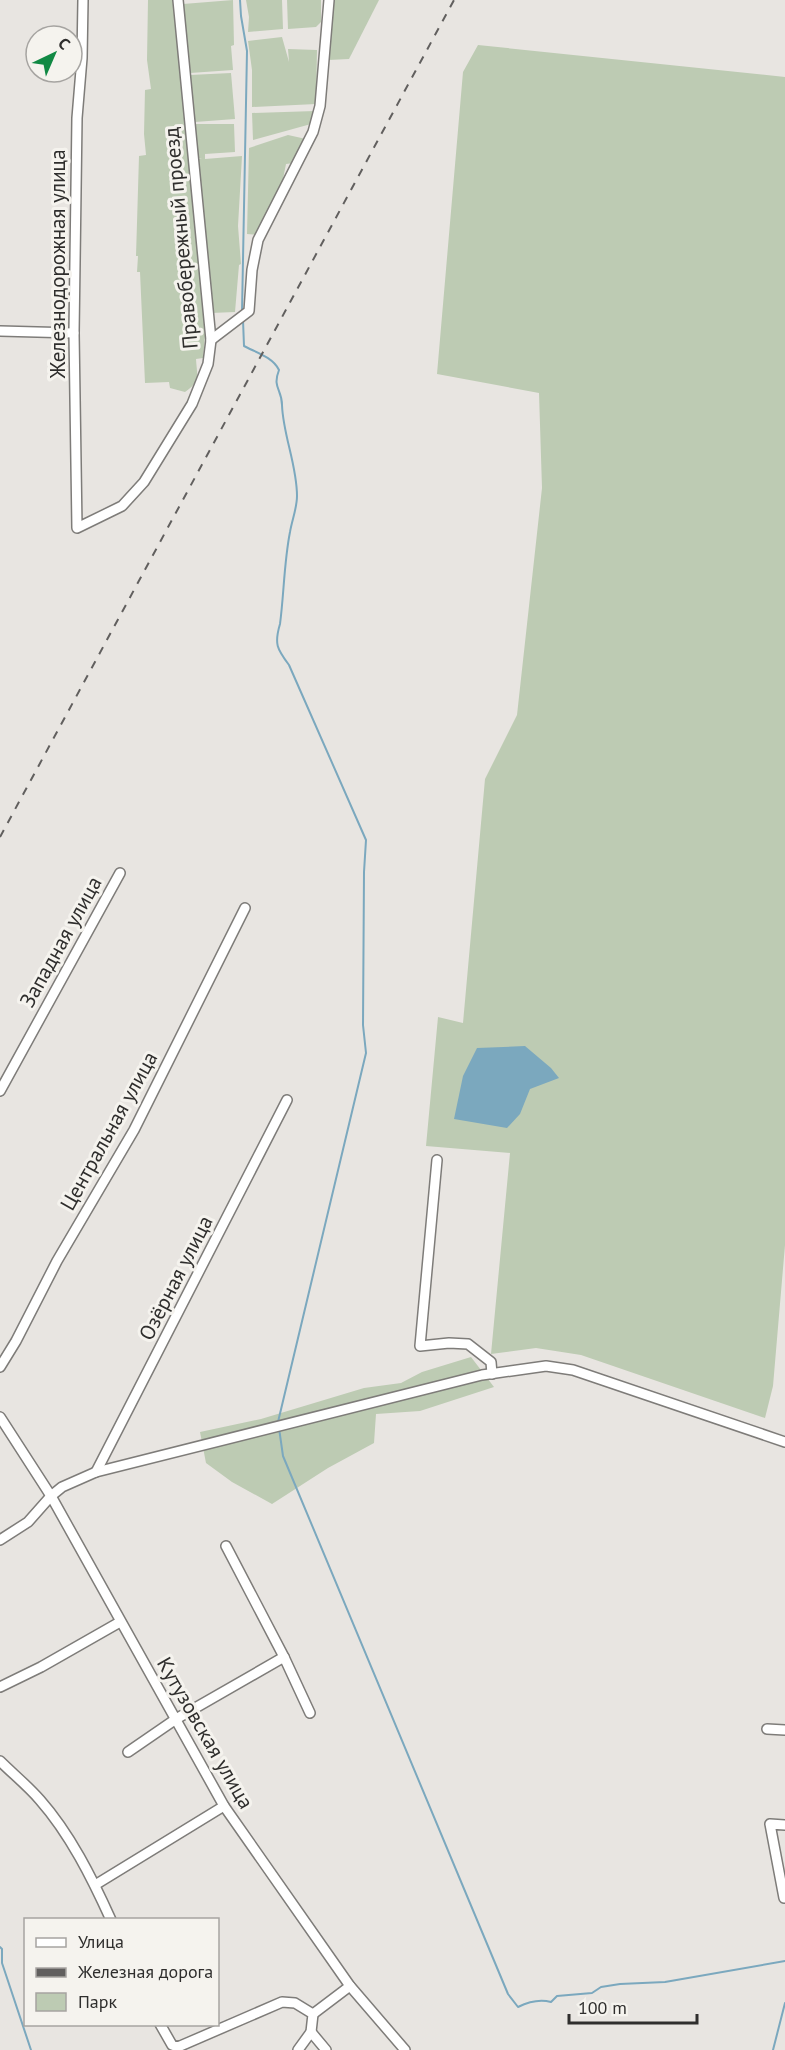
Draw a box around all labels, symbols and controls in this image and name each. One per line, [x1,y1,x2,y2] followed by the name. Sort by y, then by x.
[24,24,84,84] north arrow
[54,33,75,54] text: С
[157,126,204,350] street label: Правобережный проезд
[44,149,71,380] street label: Железнодорожная улица
[13,872,108,1012] street label: Западная улица
[54,1047,163,1215] street label: Центральная улица
[133,1211,219,1345] street label: Озёрная улица
[151,1652,260,1813] street label: Кутузовская улица
[24,1918,219,2026] legend
[78,1930,124,1953] text: Улица
[77,1960,213,1983] text: Железная дорога
[569,1987,696,2025] scale bar
[78,1990,118,2013] text: Парк
[578,1996,627,2019] text: 100 m

